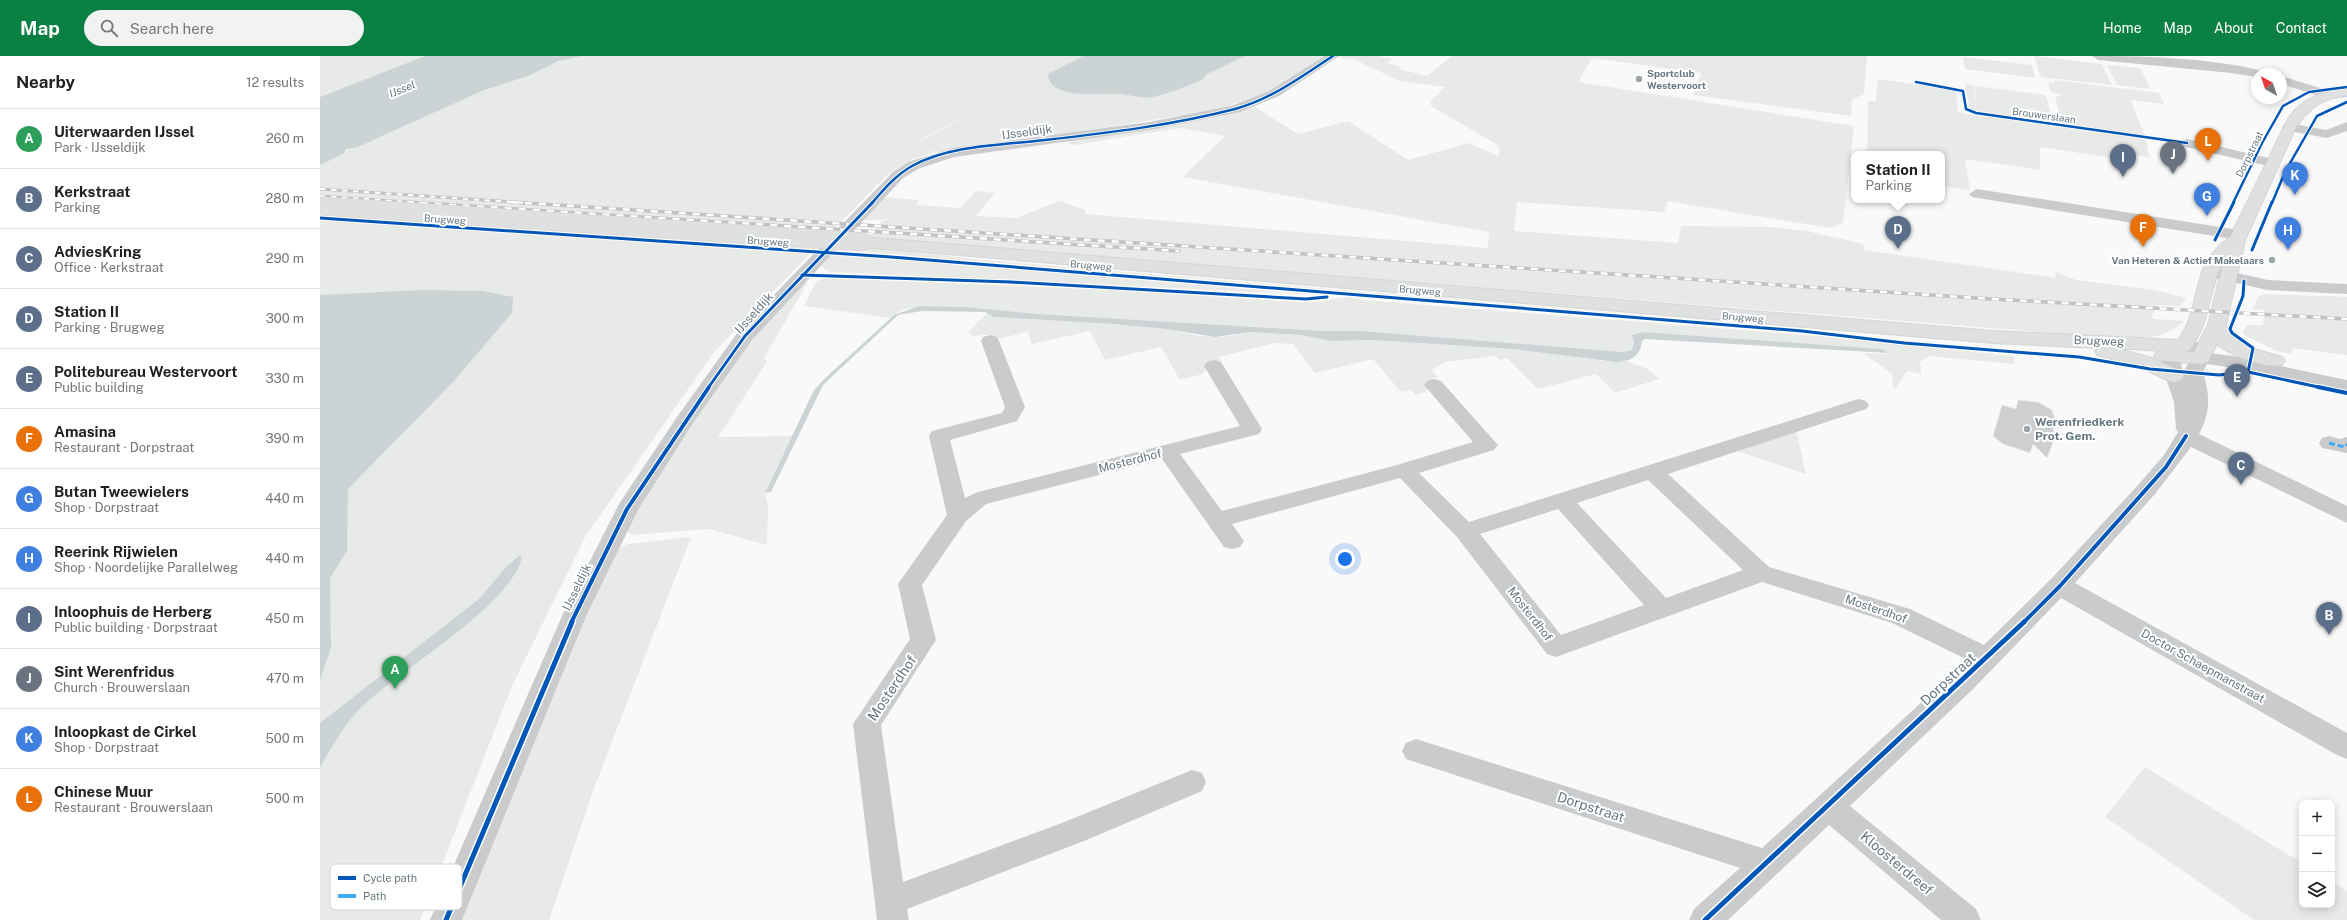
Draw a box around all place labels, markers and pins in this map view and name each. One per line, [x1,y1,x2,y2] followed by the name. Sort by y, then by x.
[1647,67,1706,91] place label: Sportclub Westervoort
[1634,74,1644,84] marker: Sportclub Westervoort
[2195,128,2221,161] pin: L
[2160,141,2186,174] pin: J
[2110,144,2136,177] pin: I
[2282,162,2308,195] pin: K
[2194,183,2220,216] pin: G
[2130,214,2156,247] pin: F
[1885,216,1911,249] pin: D
[2275,217,2301,250] pin: H
[2111,254,2264,266] place label: Van Heteren & Actief Makelaars
[2267,255,2277,265] marker: Van Heteren & Actief Makelaars
[2224,364,2250,397] pin: E
[2035,415,2124,443] place label: Werenfriedkerk Prot. Gem.
[2022,424,2032,434] marker: Werenfriedkerk Prot. Gem.
[2228,452,2254,485] pin: C
[2316,602,2342,635] pin: B
[382,656,408,689] pin: A

